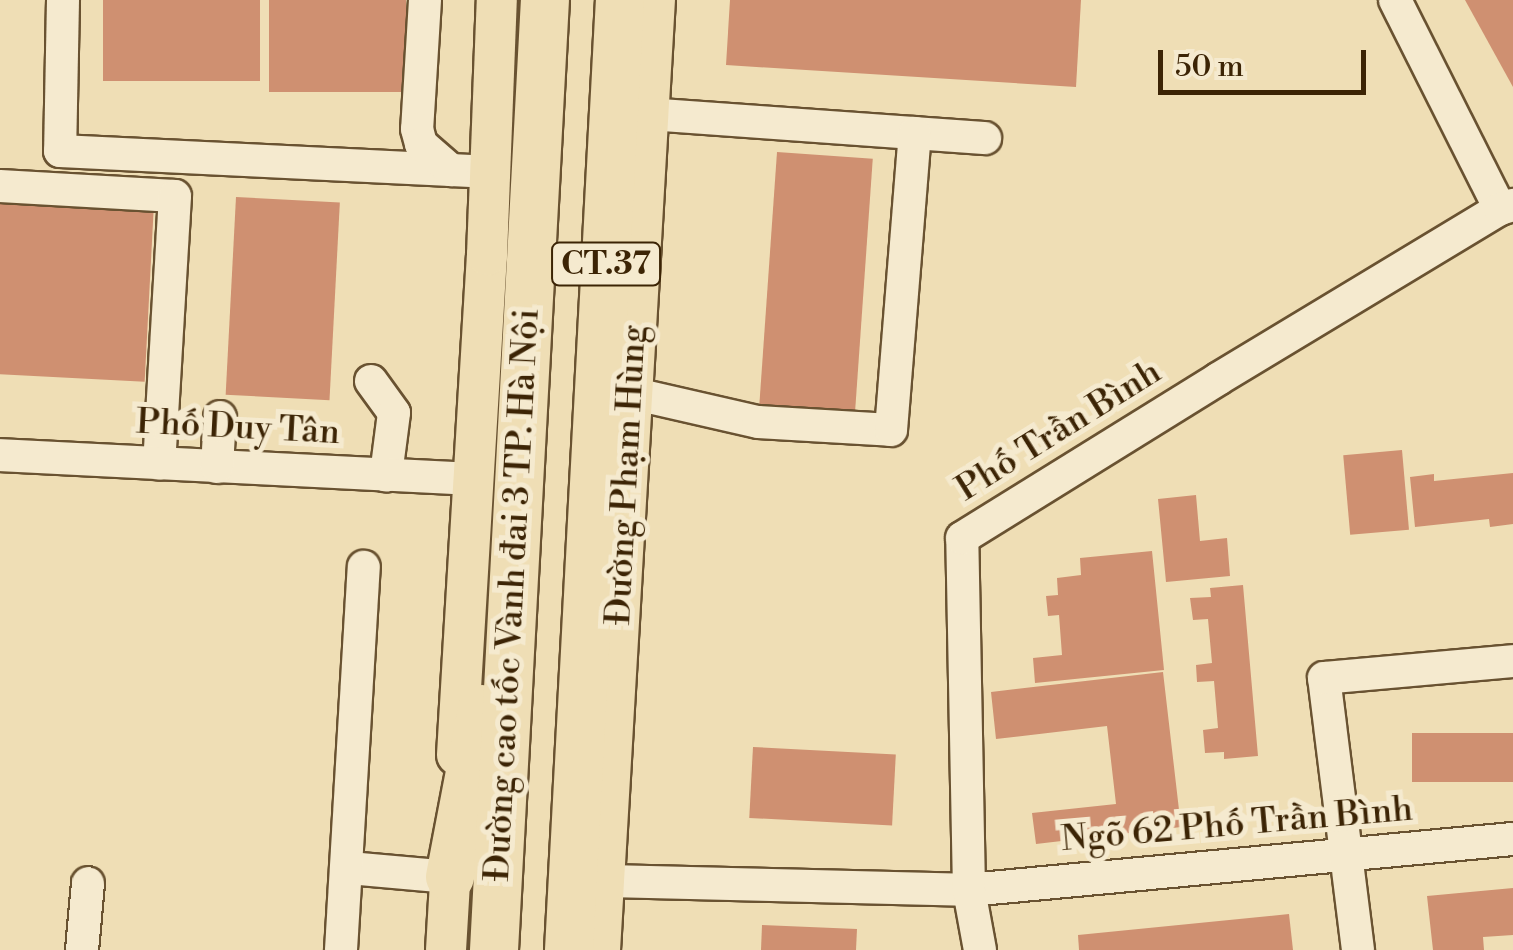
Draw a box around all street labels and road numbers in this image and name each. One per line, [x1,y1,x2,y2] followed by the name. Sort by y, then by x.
[551,237,661,291] road number: CT.37
[477,308,549,882] street label: Đường cao tốc Vành đai 3 TP. Hà Nội
[598,324,656,626] street label: Đường Phạm Hùng
[949,351,1169,511] street label: Phố Trần Bình
[135,402,341,454] street label: Phố Duy Tân
[1059,789,1415,861] street label: Ngõ 62 Phố Trần Bình

